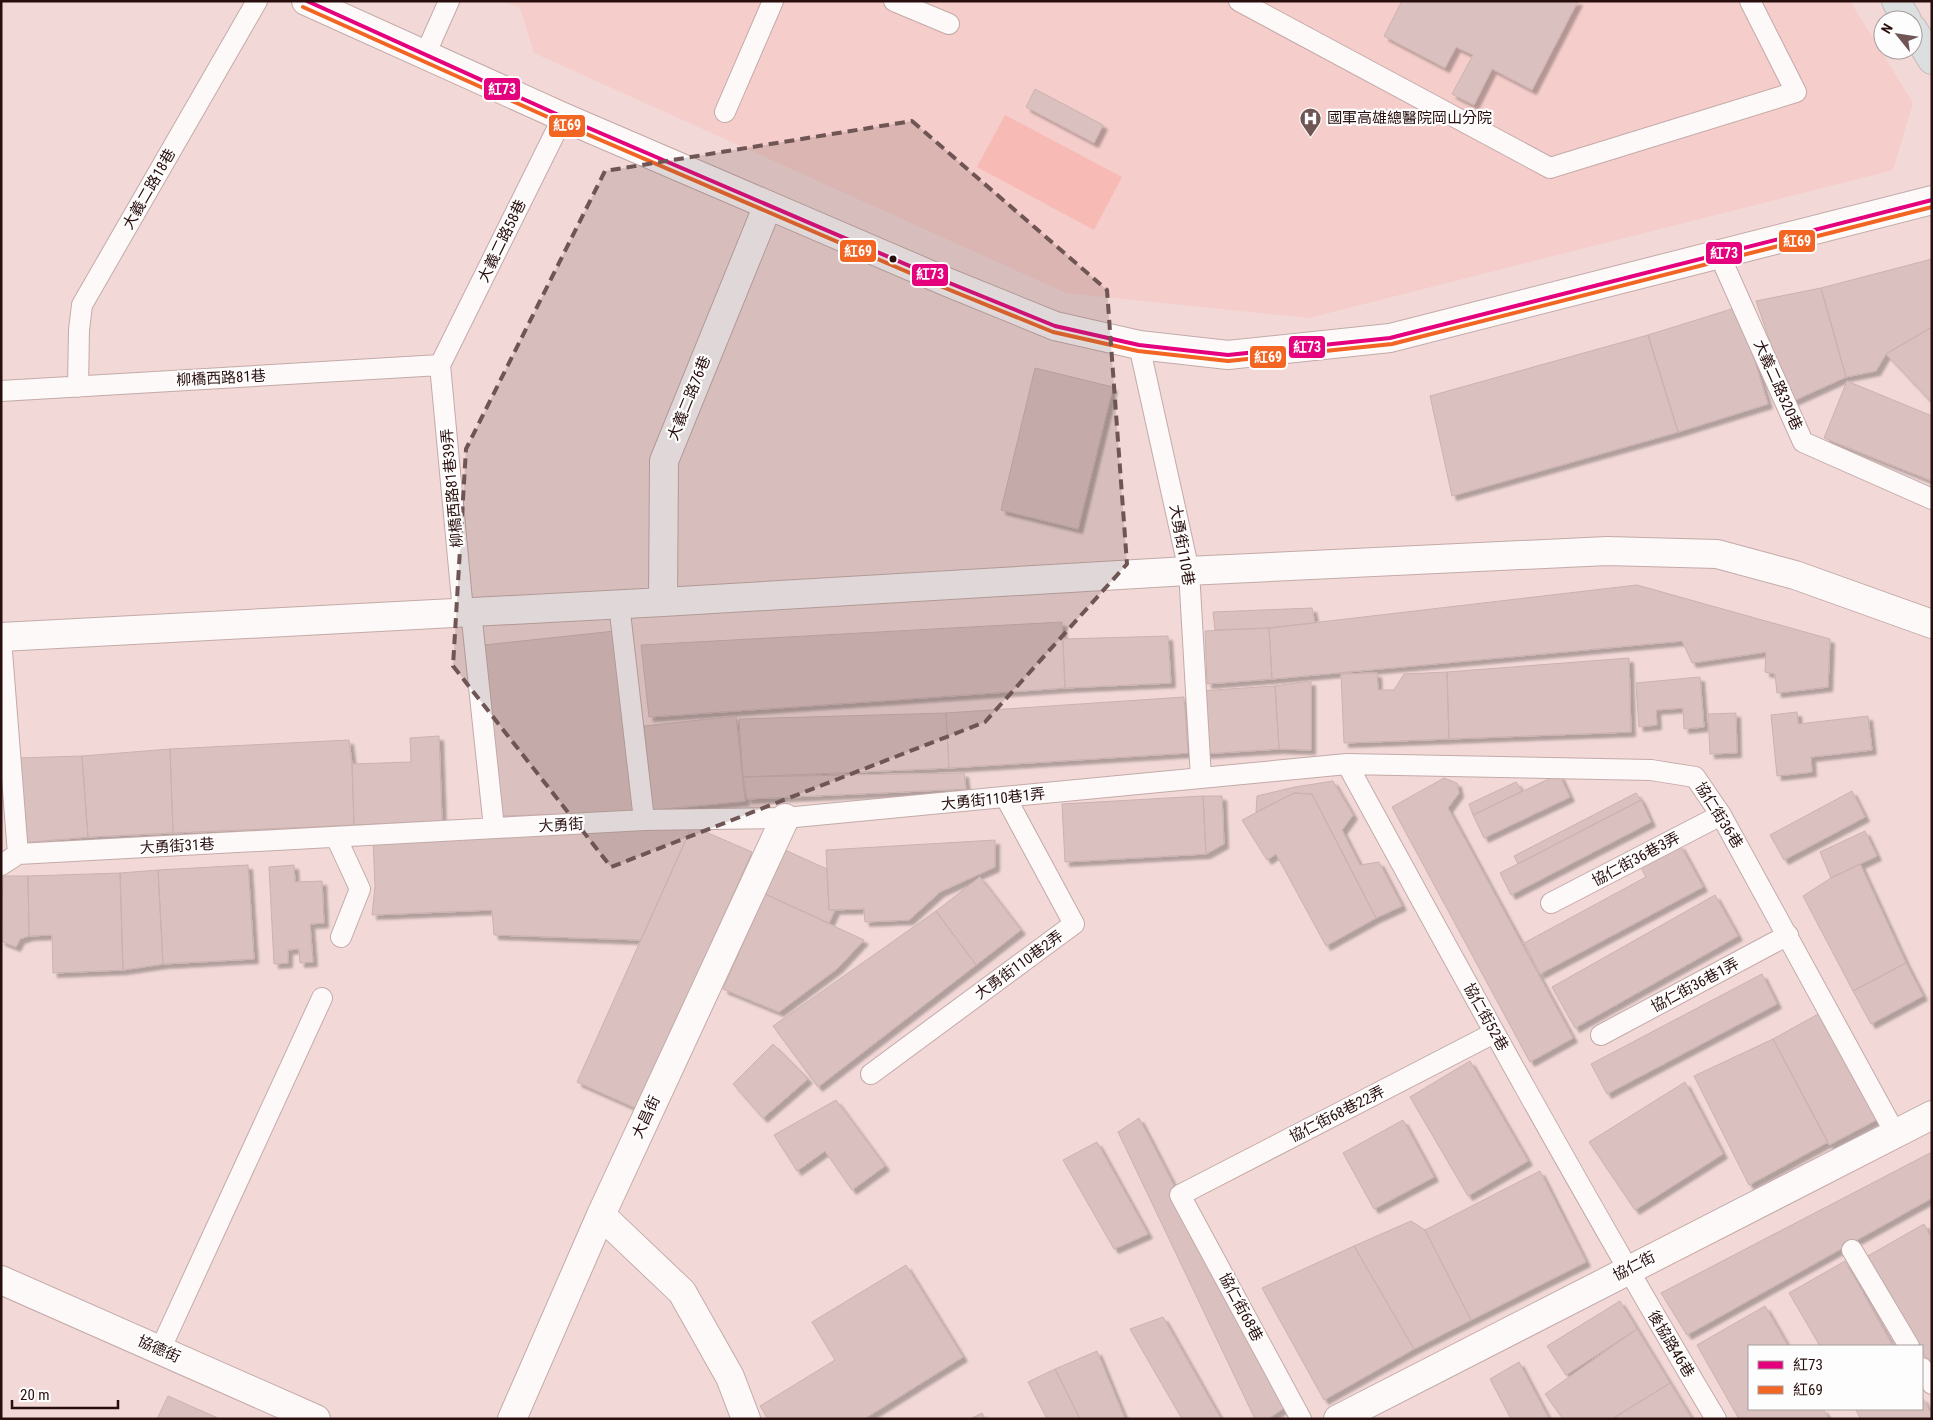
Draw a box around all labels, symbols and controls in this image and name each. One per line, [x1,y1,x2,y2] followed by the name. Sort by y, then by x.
[1873,10,1923,60] north arrow
[1878,21,1896,36] text: N
[483,77,521,101] line badge: 紅73
[488,81,516,97] text: 紅73
[1299,106,1323,137] hospital icon: 國軍高雄總醫院岡山分院
[1327,109,1492,127] place label: 國軍高雄總醫院岡山分院
[548,114,586,138] line badge: 紅69
[553,117,581,133] text: 紅69
[119,146,179,232] street label: 大義二路18巷
[474,197,530,285] street label: 大義二路58巷
[1778,229,1816,253] line badge: 紅69
[1783,233,1811,249] text: 紅69
[839,239,877,263] line badge: 紅69
[1705,241,1743,265] line badge: 紅73
[844,243,872,259] text: 紅69
[1710,245,1738,261] text: 紅73
[888,254,898,264] unlabelled marker
[911,263,949,287] line badge: 紅73
[916,266,944,282] text: 紅73
[1288,335,1326,359] line badge: 紅73
[1750,337,1806,433] street label: 大義二路320巷
[1293,339,1321,355] text: 紅73
[1249,345,1287,369] line badge: 紅69
[1254,349,1282,365] text: 紅69
[664,353,714,443] street label: 大義二路76巷
[176,367,266,389] street label: 柳橋西路81巷
[438,428,466,548] street label: 柳橋西路81巷39弄
[1166,503,1198,587] street label: 大勇街110巷
[1692,779,1746,851] street label: 協仁街36巷
[940,785,1046,813] street label: 大勇街110巷1弄
[538,815,584,835] street label: 大勇街
[1589,828,1683,890] street label: 協仁街36巷3弄
[139,835,215,857] street label: 大勇街31巷
[971,927,1067,1003] street label: 大勇街110巷2弄
[1648,954,1742,1016] street label: 協仁街36巷1弄
[1460,980,1512,1054] street label: 協仁街52巷
[1286,1082,1388,1146] street label: 協仁街68巷22弄
[628,1093,664,1141] street label: 大昌街
[1610,1248,1658,1284] street label: 協仁街
[1215,1270,1267,1344] street label: 協仁街68巷
[1644,1307,1698,1381] street label: 後協路46巷
[135,1332,183,1366] street label: 協德街
[1748,1345,1923,1410] legend
[1793,1356,1823,1374] text: 紅73
[12,1378,119,1410] scale bar
[1793,1381,1823,1399] text: 紅69
[20,1386,50,1404] text: 20 m

